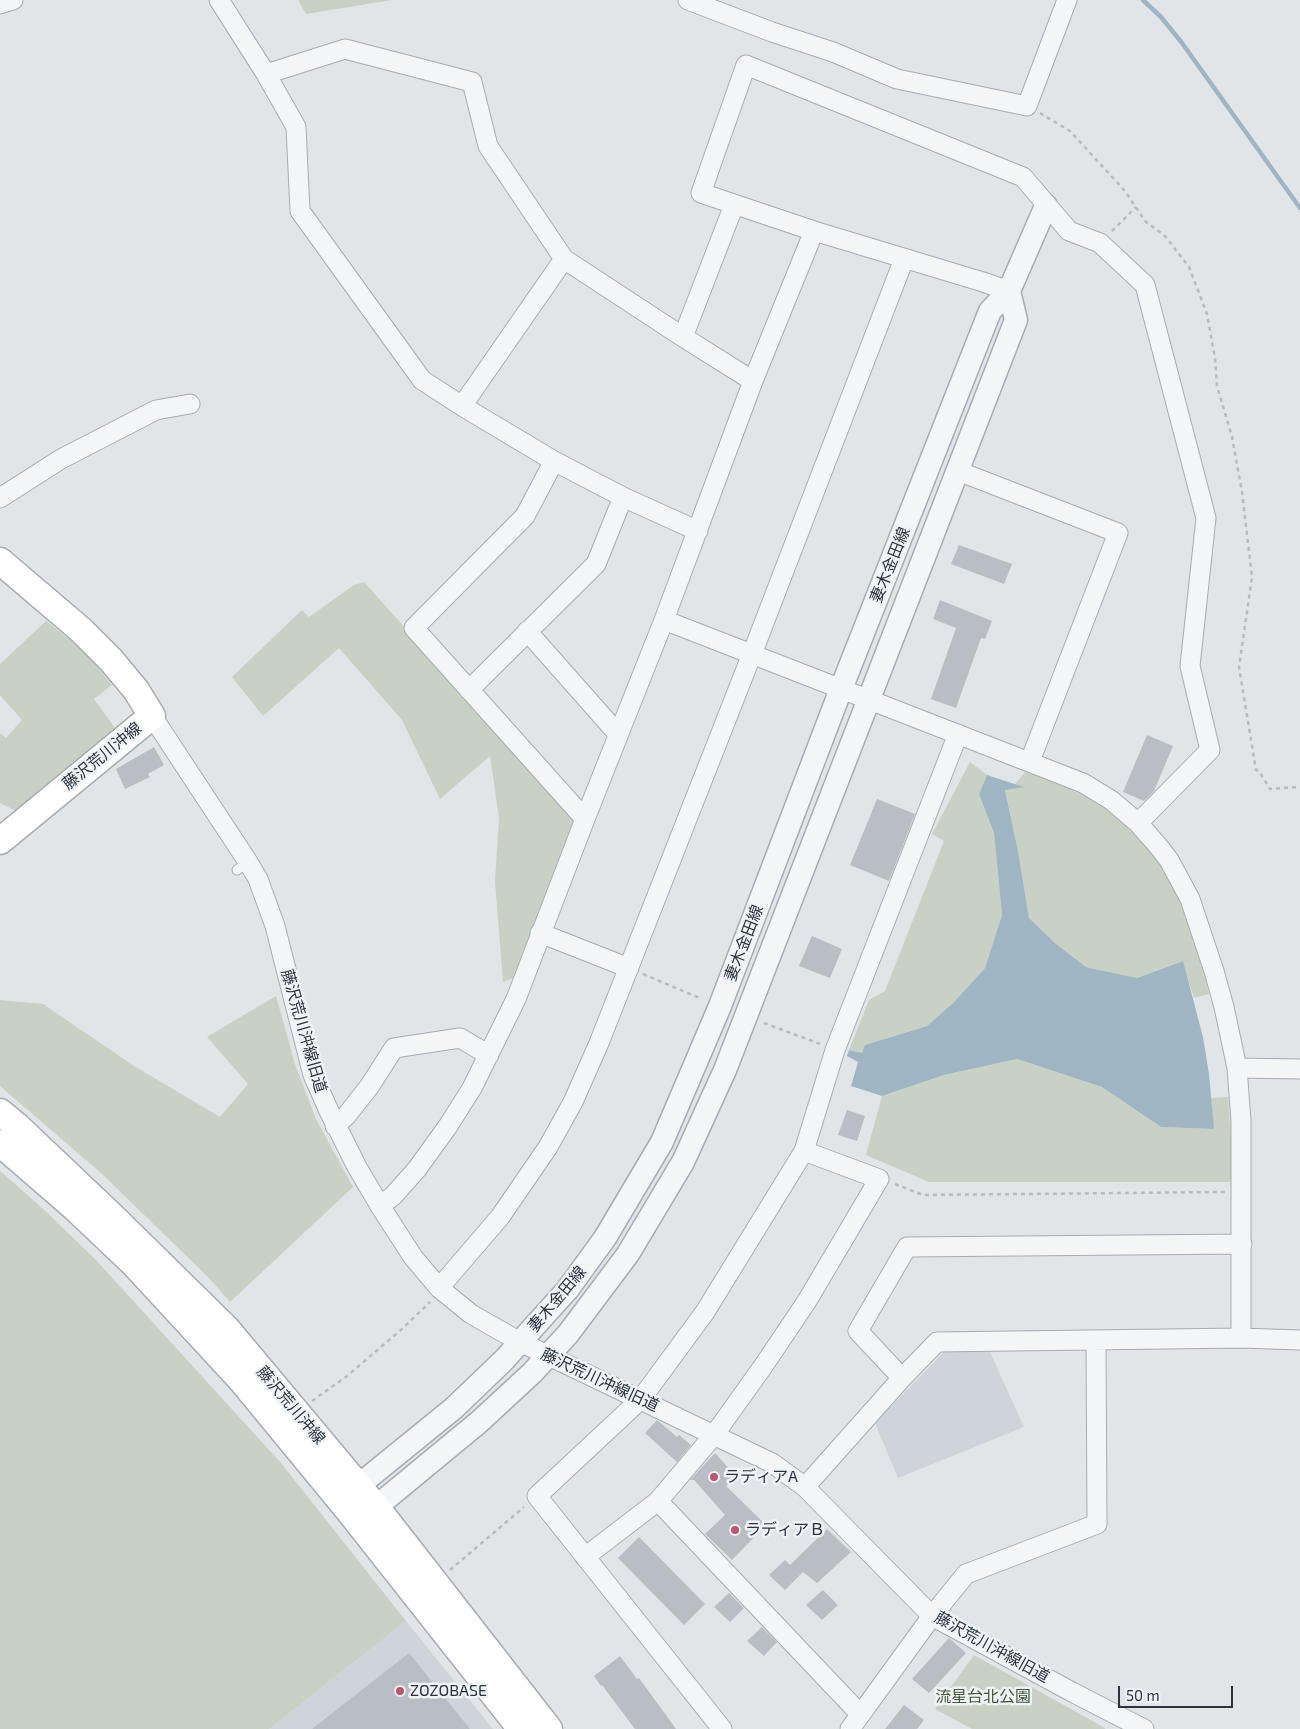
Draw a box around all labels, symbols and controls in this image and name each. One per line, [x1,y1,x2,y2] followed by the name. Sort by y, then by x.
[866,524,914,606] street label: 妻木金田線
[59,718,145,794] street label: 藤沢荒川沖線
[721,902,767,984] street label: 妻木金田線
[277,967,331,1095] street label: 藤沢荒川沖線旧道
[524,1262,590,1336] street label: 妻木金田線
[538,1344,662,1416] street label: 藤沢荒川沖線旧道
[253,1362,329,1448] street label: 藤沢荒川沖線
[724,1467,798,1487] place label: ラディアA
[708,1471,720,1483] marker: ラディアA
[745,1520,825,1540] place label: ラディアＢ
[729,1524,741,1536] marker: ラディアＢ
[931,1608,1053,1686] street label: 藤沢荒川沖線旧道
[1120,1676,1235,1708] scale bar
[410,1681,487,1701] place label: ZOZOBASE
[394,1685,406,1697] marker: ZOZOBASE
[1126,1686,1160,1704] text: 50 m
[935,1687,1031,1707] park label: 流星台北公園

